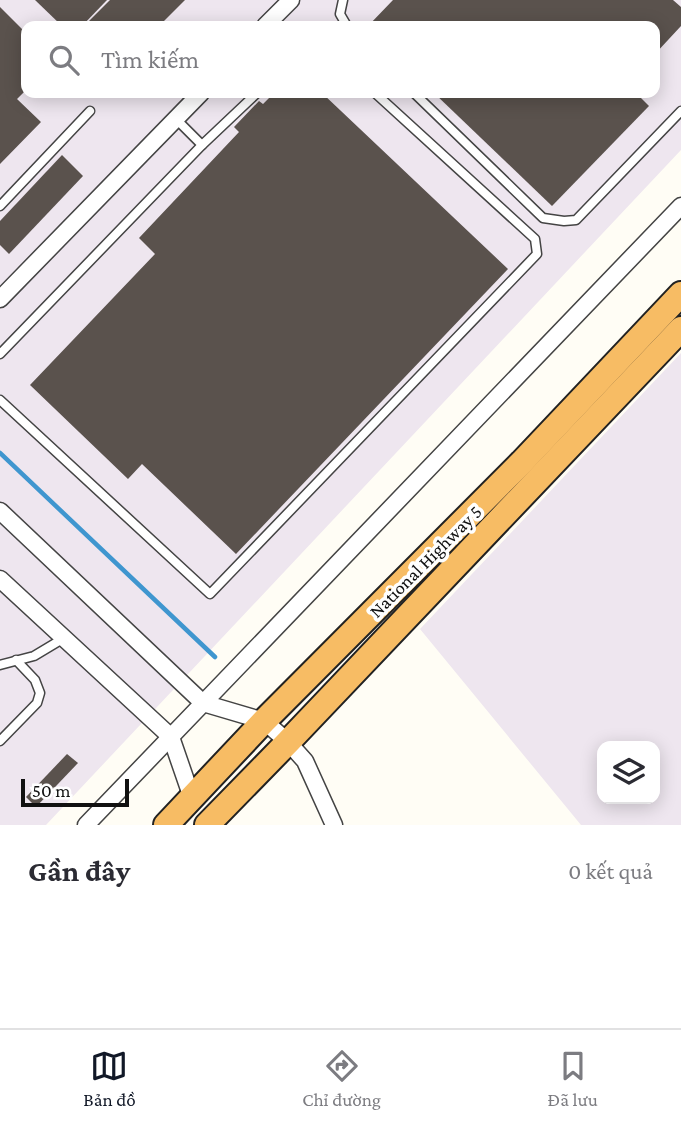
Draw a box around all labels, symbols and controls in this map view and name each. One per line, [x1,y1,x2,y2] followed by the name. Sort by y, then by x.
[21,21,660,98] search box
[45,41,83,79] icon: search
[101,45,199,74] text: Tìm kiếm
[365,501,486,622] street label: National Highway 5
[597,741,660,804] map controls
[597,741,660,804] button: layers
[21,776,130,808] scale bar
[32,780,71,801] text: 50 m
[28,854,130,887] text: Gần đây
[568,858,653,884] text: 0 kết quả
[83,1047,136,1110] tab: Bản đồ
[302,1047,381,1110] tab: Chỉ đường
[548,1047,598,1110] tab: Đã lưu

